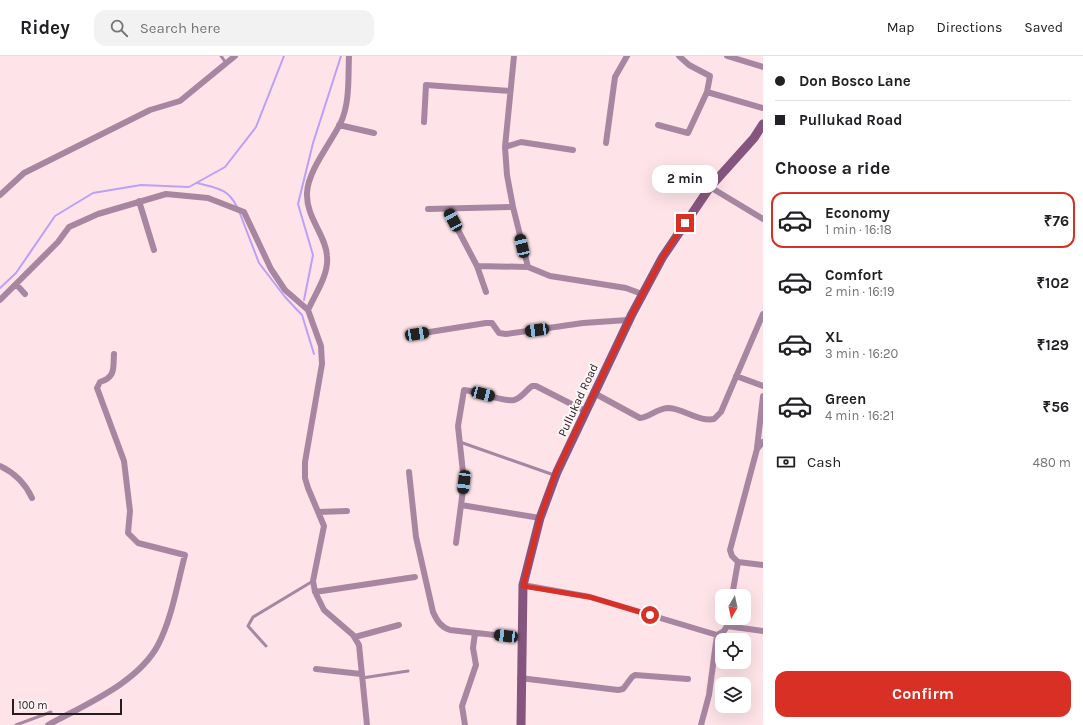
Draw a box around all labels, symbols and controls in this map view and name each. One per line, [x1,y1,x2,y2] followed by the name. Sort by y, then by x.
[94,10,374,46] search box
[20,17,70,39] text: Ridey
[108,17,130,39] icon: search
[140,19,220,37] text: Search here
[887,19,915,36] text: Map
[937,19,1002,36] text: Directions
[1024,19,1063,36] text: Saved
[799,72,911,90] text: Don Bosco Lane
[799,111,902,129] text: Pullukad Road
[775,157,890,179] text: Choose a ride
[652,165,718,193] callout: 2 min
[667,171,703,186] text: 2 min
[777,202,813,238] icon: car
[825,204,890,222] text: Economy
[442,207,464,233] car
[1044,212,1069,230] text: ₹76
[676,214,694,232] route end
[825,222,892,237] text: 1 min · 16:18
[513,233,531,259] car
[777,264,813,300] icon: car
[825,266,883,284] text: Comfort
[1037,274,1069,292] text: ₹102
[825,284,895,299] text: 2 min · 16:19
[524,322,550,338] car
[404,326,430,342] car
[777,326,813,362] icon: car
[825,328,843,346] text: XL
[1037,336,1069,354] text: ₹129
[825,346,898,361] text: 3 min · 16:20
[555,361,601,439] street label: Pullukad Road
[470,385,496,403] car
[777,388,813,424] icon: car
[825,390,866,408] text: Green
[1043,398,1069,416] text: ₹56
[825,408,894,423] text: 4 min · 16:21
[775,451,797,473] icon: cash
[807,453,841,471] text: Cash
[1033,455,1071,470] text: 480 m
[457,469,471,495] car
[715,589,751,625] north arrow
[715,589,751,713] map controls
[641,606,659,624] route start
[493,629,519,643] car
[715,633,751,669] button: locate
[775,671,1071,717] button: Confirm
[715,677,751,713] button: layers
[12,697,122,716] scale bar
[18,699,48,712] text: 100 m

